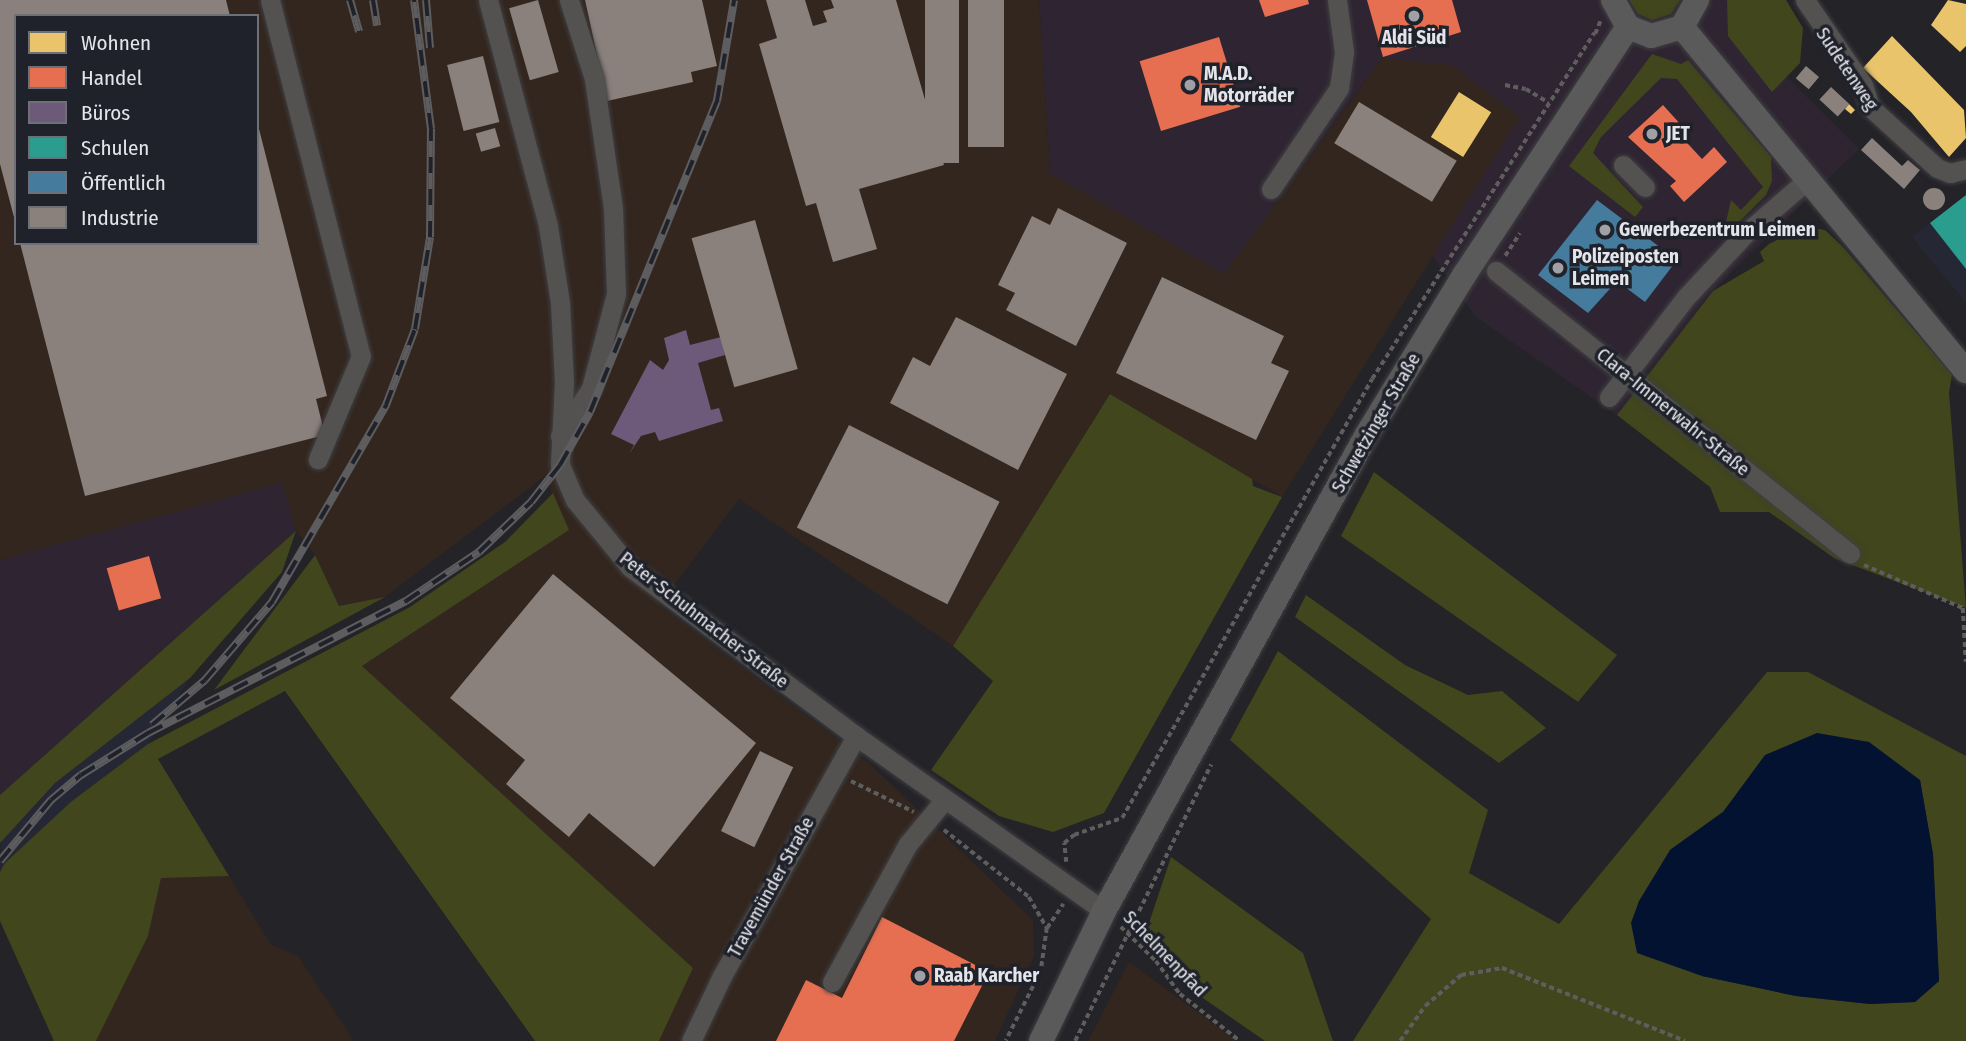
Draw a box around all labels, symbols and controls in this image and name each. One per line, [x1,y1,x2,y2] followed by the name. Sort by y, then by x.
[1406,8,1422,24] marker: Aldi Süd
[14,14,259,245] legend
[1811,23,1883,115] street label: Sudetenweg
[1382,27,1446,49] place label: Aldi Süd
[81,30,151,56] text: Wohnen
[1204,63,1294,107] place label: M.A.D. Motorräder
[81,65,142,91] text: Handel
[1182,77,1198,93] marker: M.A.D. Motorräder
[81,100,130,126] text: Büros
[1666,123,1690,145] place label: JET
[1644,126,1660,142] marker: JET
[81,135,149,161] text: Schulen
[81,170,166,196] text: Öffentlich
[81,205,159,231] text: Industrie
[1619,219,1816,241] place label: Gewerbezentrum Leimen
[1597,222,1613,238] marker: Gewerbezentrum Leimen
[1572,246,1679,290] place label: Polizeiposten Leimen
[1550,260,1566,276] marker: Polizeiposten Leimen
[1592,343,1754,481] street label: Clara-Immerwahr-Straße
[1327,349,1425,497] street label: Schwetzinger Straße
[615,547,793,693] street label: Peter-Schuhmacher-Straße
[723,813,819,961] street label: Travemünder Straße
[1118,906,1212,1002] street label: Schelmenpfad
[934,965,1039,987] place label: Raab Karcher
[912,968,928,984] marker: Raab Karcher

